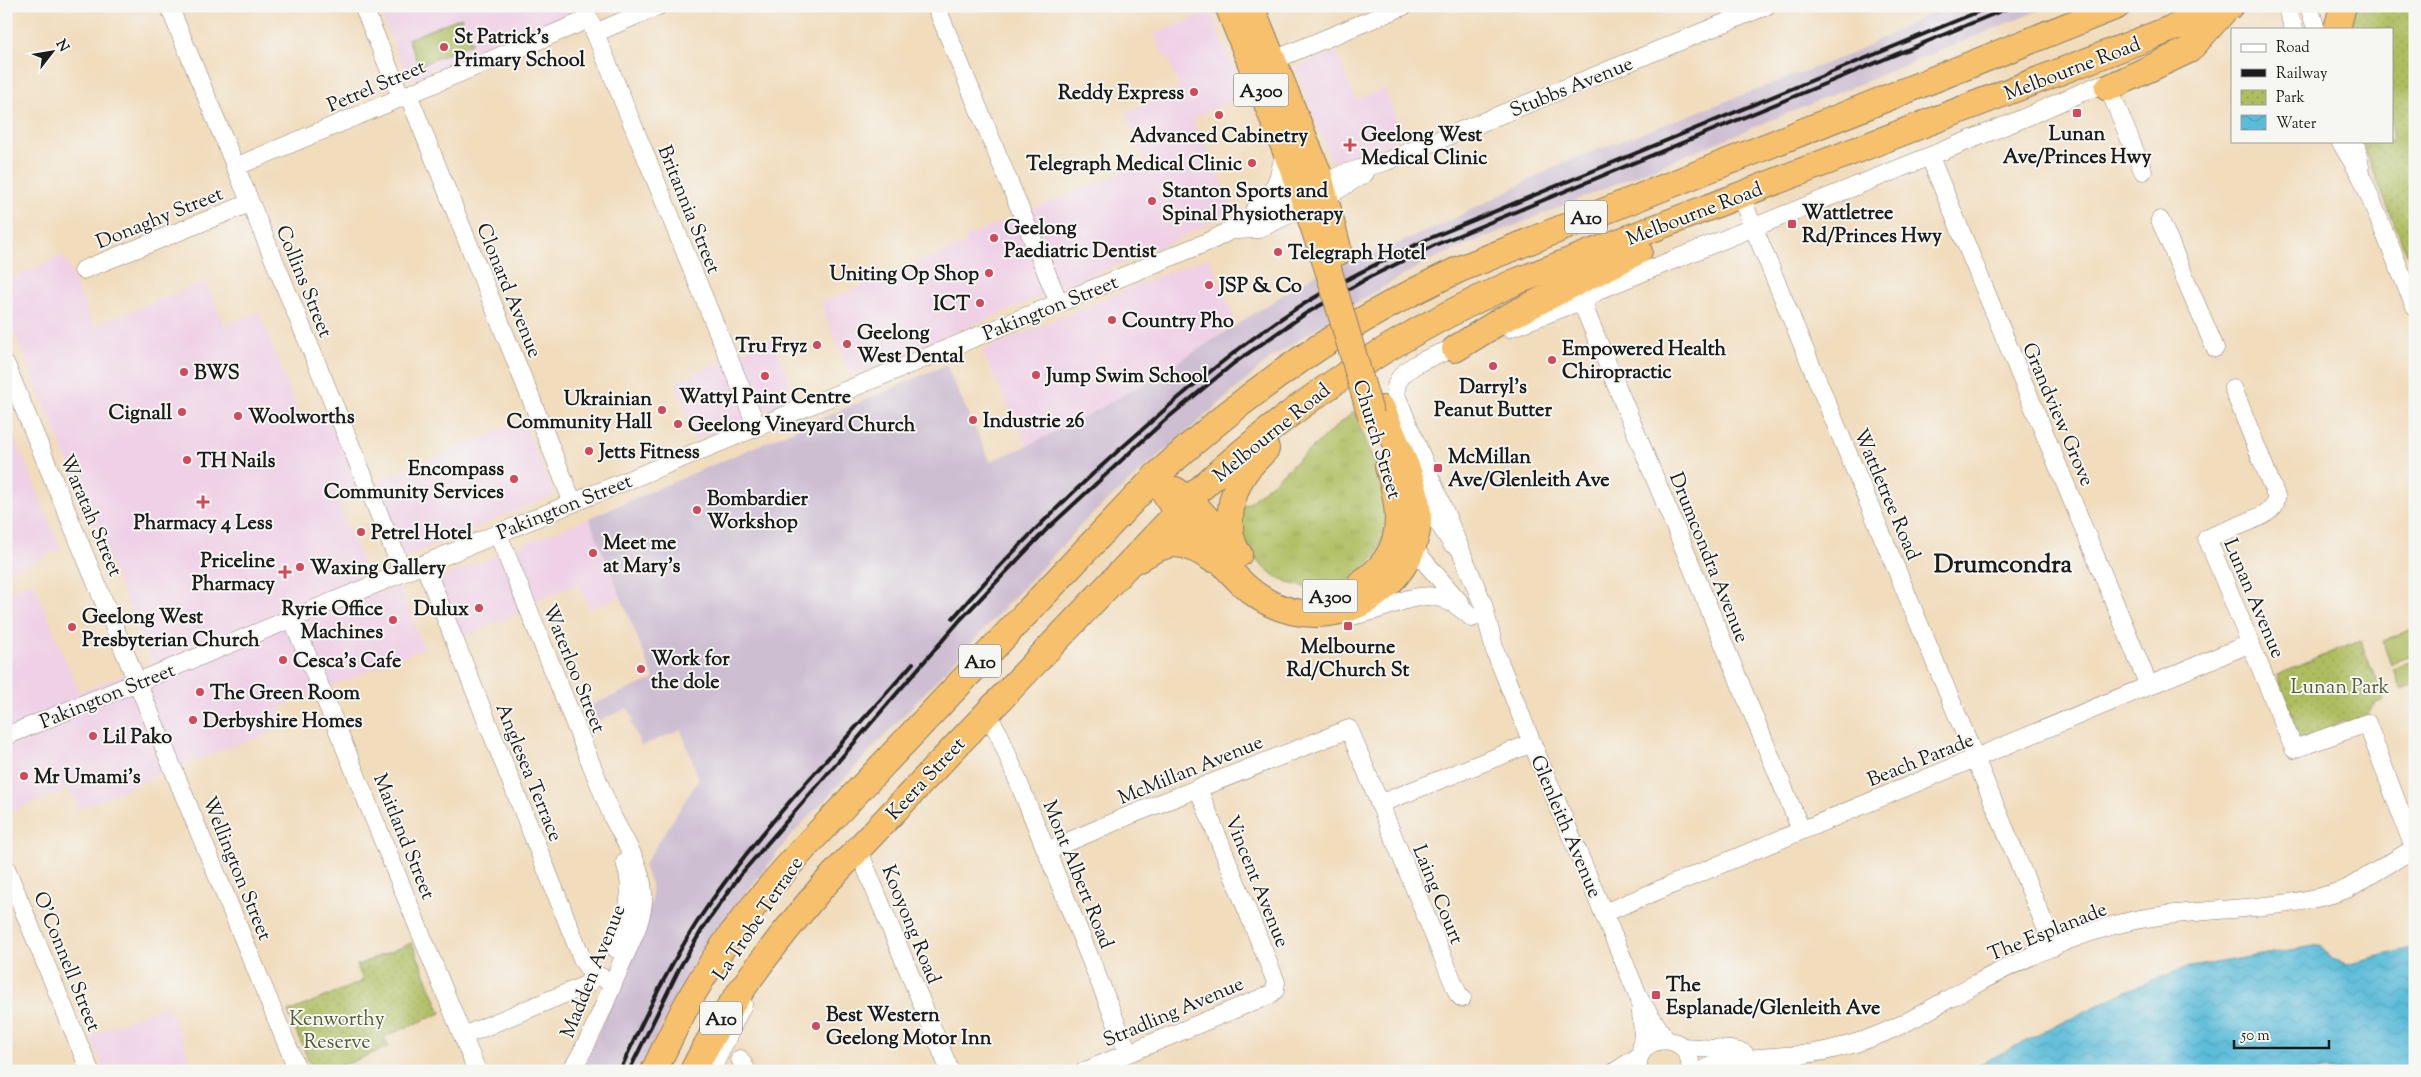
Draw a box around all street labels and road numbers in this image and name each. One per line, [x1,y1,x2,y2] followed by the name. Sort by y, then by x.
[2000,31,2145,110] street label: Melbourne Road
[1506,50,1638,126] street label: Stubbs Avenue
[323,53,431,121] street label: Petrel Street
[1234,74,1288,106] road number: A300
[649,141,727,279] street label: Britannia Street
[1622,176,1767,255] street label: Melbourne Road
[92,181,228,258] street label: Donaghy Street
[1565,200,1607,233] road number: A10
[467,219,548,363] street label: Clonard Avenue
[267,221,338,343] street label: Collins Street
[979,269,1123,350] street label: Pakington Street
[2013,339,2100,491] street label: Grandview Grove
[1207,377,1338,491] street label: Melbourne Road
[1344,377,1408,503] street label: Church Street
[1845,425,1927,565] street label: Wattletree Road
[51,450,129,582] street label: Waratah Street
[493,468,637,549] street label: Pakington Street
[1660,468,1755,648] street label: Drumcondra Avenue
[2214,535,2291,663] street label: Lunan Avenue
[1302,580,1358,612] road number: A300
[534,600,612,738] street label: Waterloo Street
[959,644,1001,678] road number: A10
[36,657,180,738] street label: Pakington Street
[487,699,569,846] street label: Anglesea Terrace
[1863,727,1979,796] street label: Beach Parade
[1114,729,1268,814] street label: McMillan Avenue
[880,731,973,828] street label: Keera Street
[1521,751,1608,903] street label: Glenleith Avenue
[364,770,441,904] street label: Maitland Street
[194,792,278,946] street label: Wellington Street
[1034,796,1120,953] street label: Mont Albert Road
[1216,812,1295,952] street label: Vincent Avenue
[1404,841,1470,949] street label: Laing Court
[707,851,812,987] street label: La Trobe Terrace
[873,861,947,989] street label: Kooyong Road
[24,888,107,1036] street label: O'Connell Street
[1984,896,2112,970] street label: The Esplanade
[554,901,634,1043] street label: Madden Avenue
[1099,971,1249,1056] street label: Stradling Avenue
[700,1001,742,1034] road number: A10

